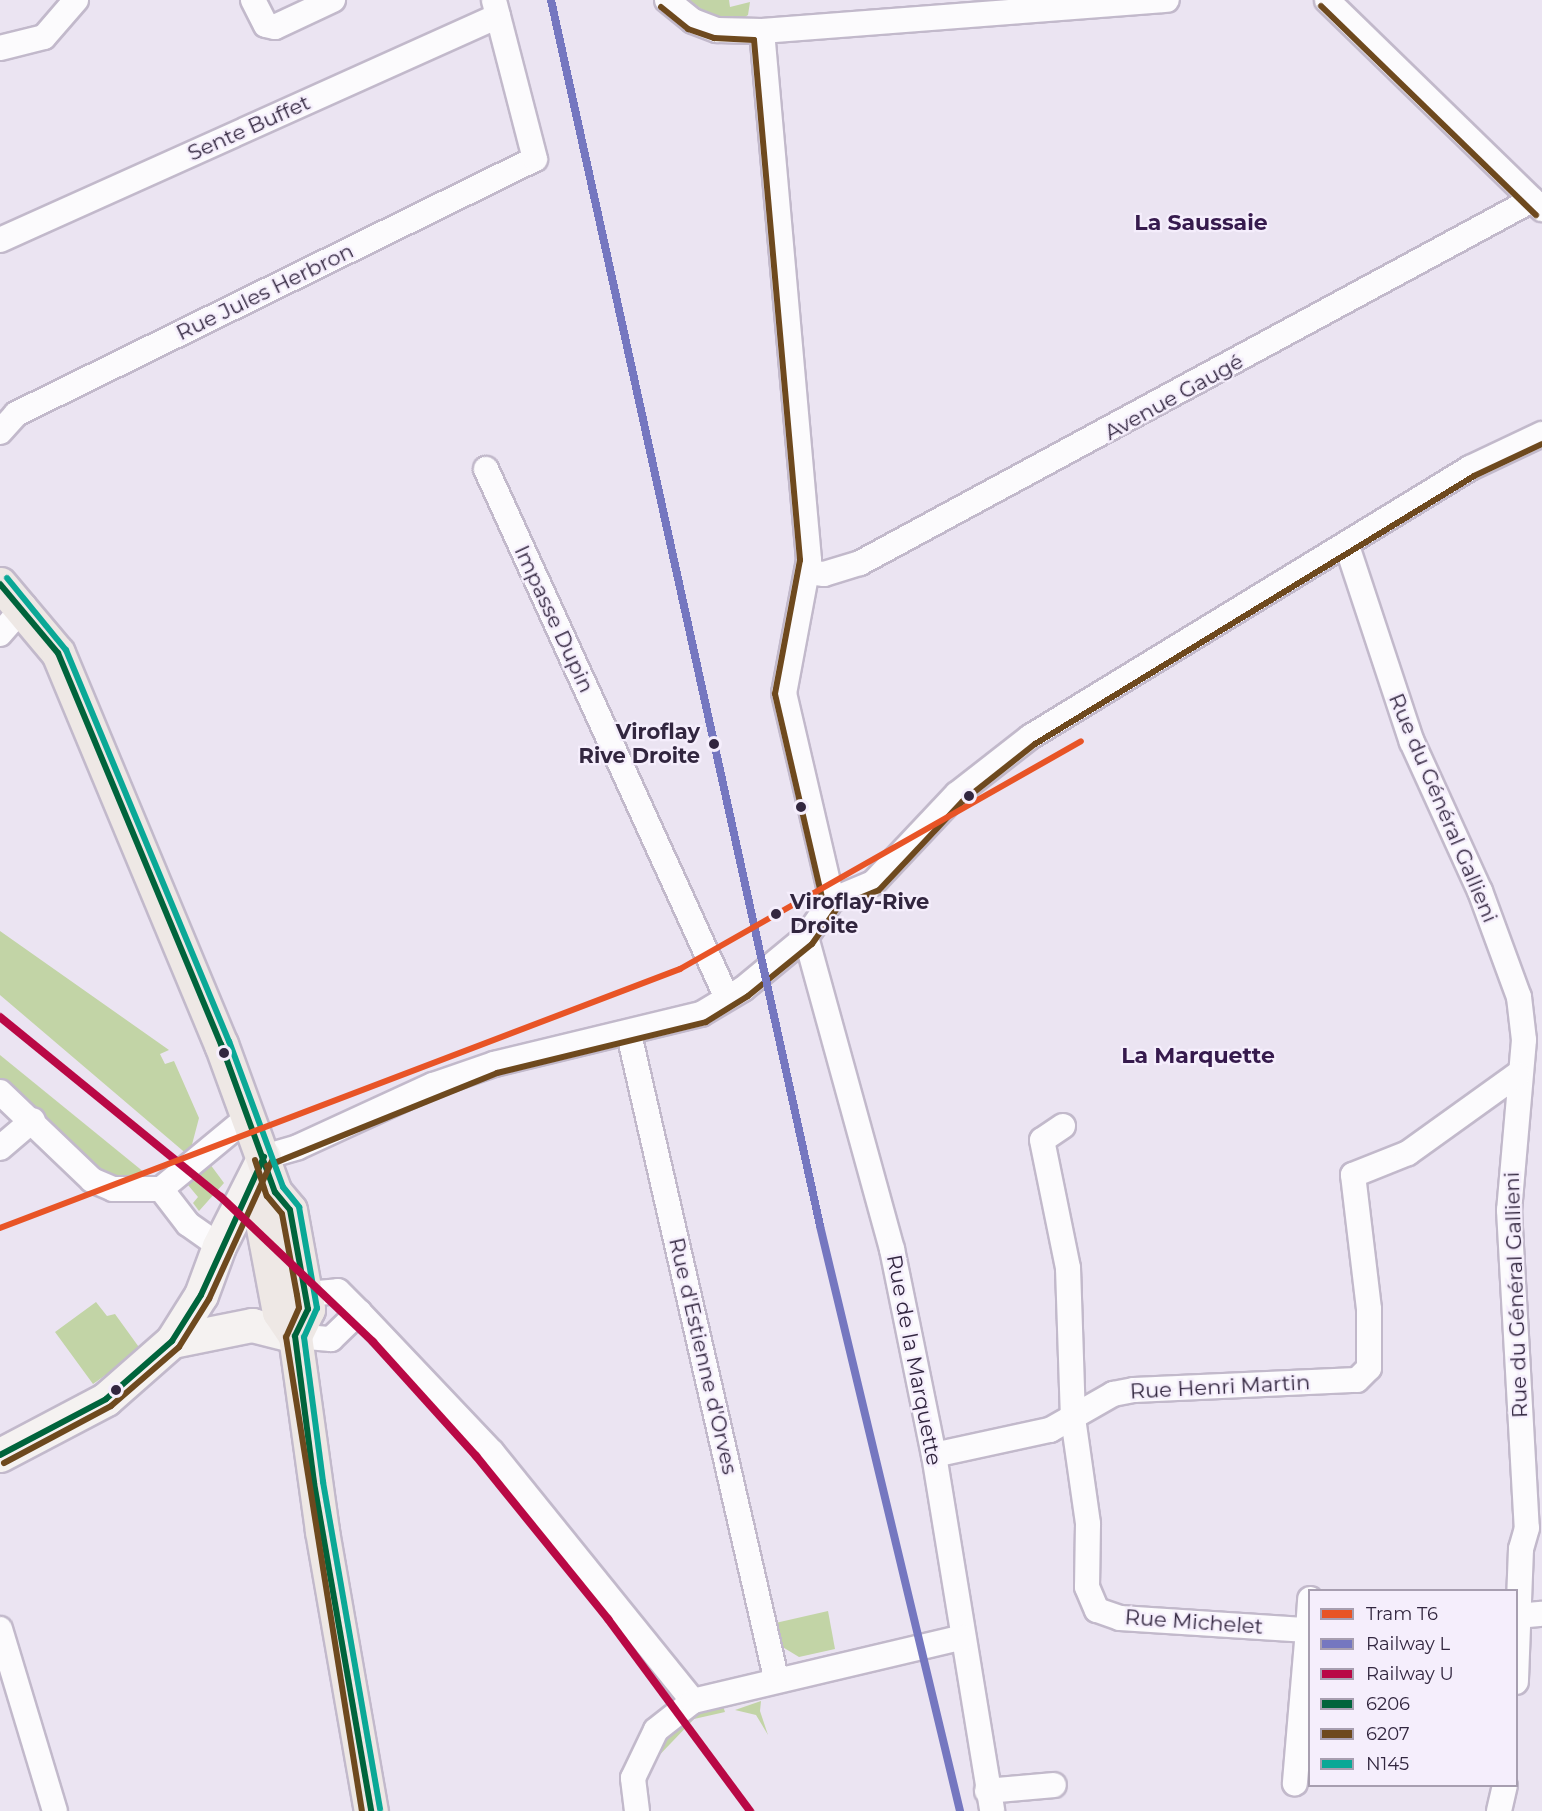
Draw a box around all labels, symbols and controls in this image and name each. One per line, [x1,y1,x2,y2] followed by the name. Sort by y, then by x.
[184,90,314,166] street label: Sente Buffet
[1134,210,1268,236] district label: La Saussaie
[172,238,358,346] street label: Rue Jules Herbron
[1100,349,1248,445] street label: Avenue Gaugé
[509,541,599,697] street label: Impasse Dupin
[1383,690,1503,926] street label: Rue du Général Gallieni
[578,719,700,769] place label: Viroflay Rive Droite
[705,735,723,753] marker: Viroflay Rive Droite
[963,790,975,802] unlabelled marker
[795,801,807,813] unlabelled marker
[790,889,929,939] place label: Viroflay-Rive Droite
[767,905,785,923] marker: Viroflay-Rive Droite
[1121,1043,1275,1069] district label: La Marquette
[218,1047,230,1059] unlabelled marker
[1499,1171,1533,1419] street label: Rue du Général Gallieni
[664,1235,742,1477] street label: Rue d'Estienne d'Orves
[881,1252,947,1468] street label: Rue de la Marquette
[1129,1370,1311,1404] street label: Rue Henri Martin
[110,1384,122,1396] unlabelled marker
[1308,1589,1518,1787] legend
[1366,1603,1438,1625] text: Tram T6
[1124,1605,1264,1639] street label: Rue Michelet
[1366,1633,1450,1655] text: Railway L
[1366,1663,1454,1685] text: Railway U
[1366,1693,1410,1715] text: 6206
[1366,1723,1410,1745] text: 6207
[1366,1753,1409,1775] text: N145

